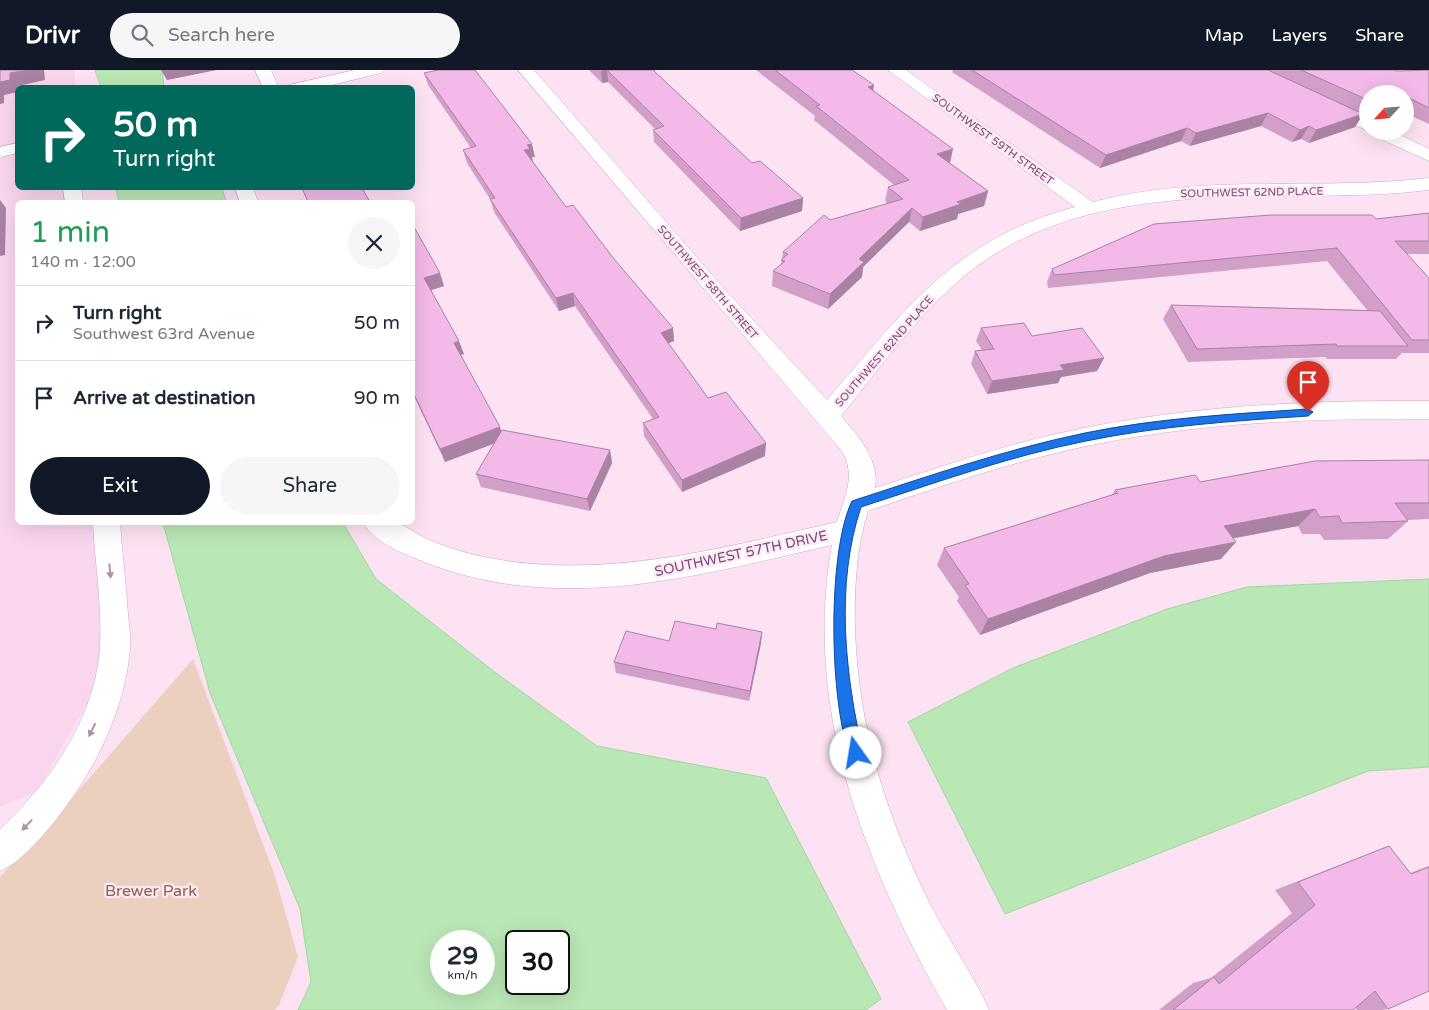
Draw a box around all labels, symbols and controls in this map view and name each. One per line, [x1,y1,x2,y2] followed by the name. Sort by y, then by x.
[110,13,460,58] search box
[25,21,80,50] text: Drivr
[128,21,156,49] icon: search
[168,24,275,46] text: Search here
[1205,24,1244,46] text: Map
[1272,24,1327,46] text: Layers
[1355,24,1404,46] text: Share
[1359,85,1414,140] north arrow
[1359,85,1414,140] map controls
[930,91,1056,188] street label: SOUTHWEST 59TH STREET
[113,104,198,146] text: 50 m
[30,105,95,170] icon: right
[113,146,215,172] text: Turn right
[1180,185,1324,200] street label: SOUTHWEST 62ND PLACE
[30,214,110,251] text: 1 min
[348,217,400,269] button: close
[655,223,761,342] street label: SOUTHWEST 58TH STREET
[30,252,136,272] text: 140 m · 12:00
[833,293,936,410] street label: SOUTHWEST 62ND PLACE
[73,302,161,324] text: Turn right
[30,309,58,337] icon: right
[354,312,400,334] text: 50 m
[73,324,255,344] text: Southwest 63rd Avenue
[1287,361,1329,412] pin
[1294,368,1322,396] icon: arrive
[30,384,58,412] icon: arrive
[73,387,256,409] text: Arrive at destination
[354,387,400,409] text: 90 m
[30,457,210,515] button: Exit
[220,457,400,515] button: Share
[653,527,829,580] street label: SOUTHWEST 57TH DRIVE
[106,563,114,579] one-way arrow
[88,723,96,737] one-way arrow
[829,726,881,778] position arrow
[21,819,33,831] one-way arrow
[105,881,197,901] park label: Brewer Park
[505,930,570,995] speed limit sign: 30
[447,941,478,971] text: 29
[447,968,478,982] text: km/h

